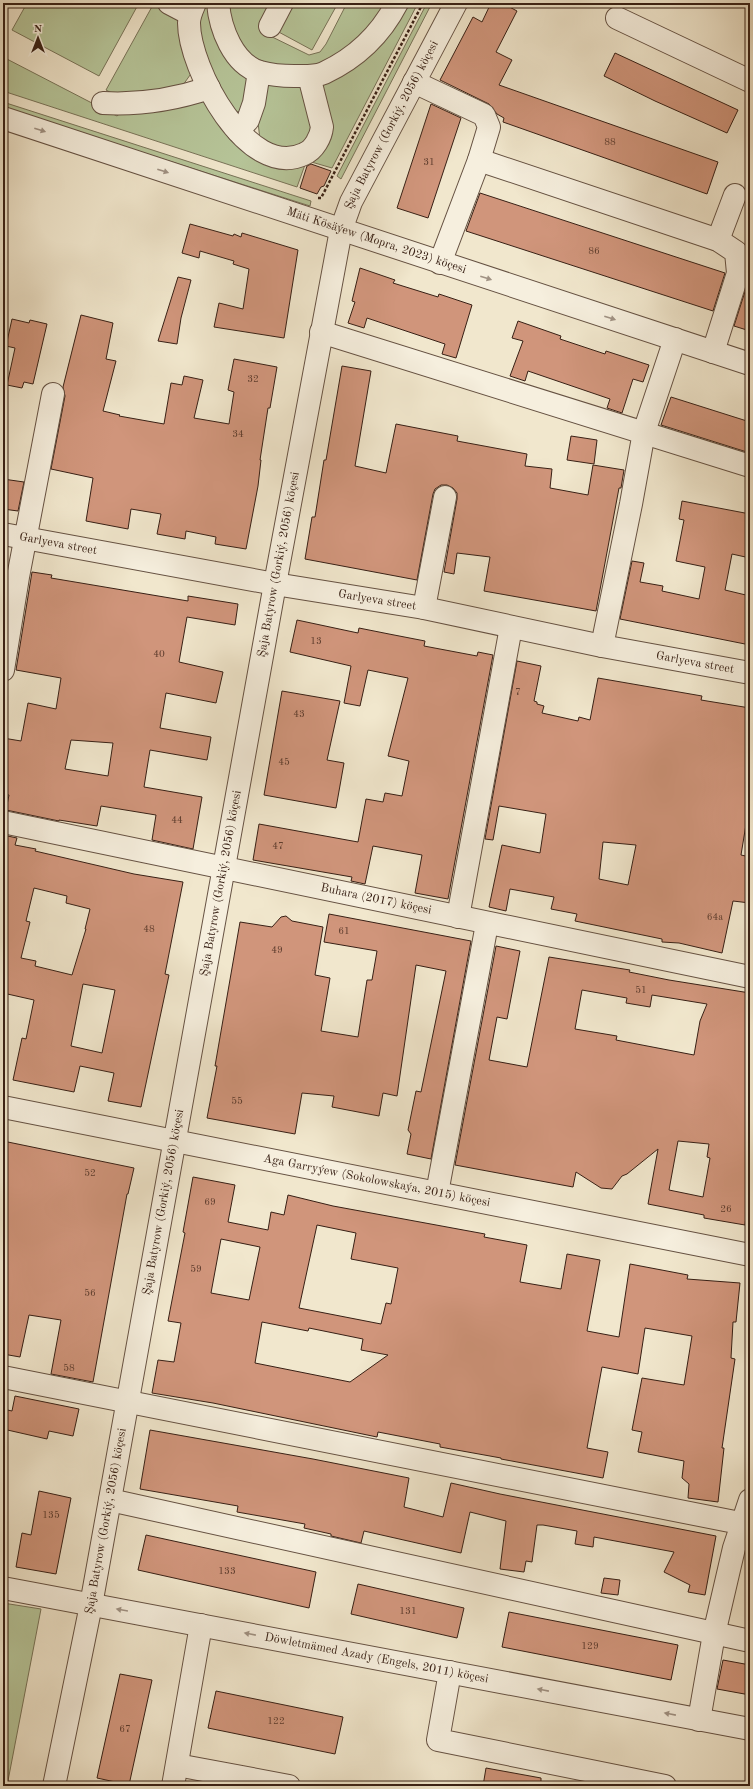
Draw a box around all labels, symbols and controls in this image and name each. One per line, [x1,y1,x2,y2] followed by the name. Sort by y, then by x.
[18,18,58,58] north arrow
[34,24,43,35] text: N
[343,39,441,211] street label: Şaja Batyrow (Gorkiý, 2056) köçesi
[34,128,46,134] one-way arrow
[604,137,616,147] house number: 88
[423,157,435,167] house number: 31
[158,169,170,175] one-way arrow
[285,206,468,276] street label: Mäti Kösäýew (Mopra, 2023) köçesi
[588,246,600,256] house number: 86
[481,275,493,281] one-way arrow
[604,315,616,321] one-way arrow
[247,374,259,384] house number: 32
[232,429,244,439] house number: 34
[256,471,302,658] street label: Şaja Batyrow (Gorkiý, 2056) köçesi
[18,531,98,557] street label: Garlyeva street
[337,588,417,613] street label: Garlyeva street
[310,636,322,646] house number: 13
[153,649,165,659] house number: 40
[655,650,735,676] street label: Garlyeva street
[515,687,521,697] house number: 7
[293,709,305,719] house number: 43
[278,757,290,767] house number: 45
[198,790,244,977] street label: Şaja Batyrow (Gorkiý, 2056) köçesi
[171,815,183,825] house number: 44
[272,841,284,851] house number: 47
[320,882,433,917] street label: Buhara (2017) köçesi
[707,912,723,922] house number: 64a
[143,924,155,934] house number: 48
[338,926,350,936] house number: 61
[271,945,283,955] house number: 49
[635,985,647,995] house number: 51
[231,1096,243,1106] house number: 55
[141,1108,186,1296] street label: Şaja Batyrow (Gorkiý, 2056) köçesi
[262,1153,491,1209] street label: Aga Garryýew (Sokolowskaýa, 2015) köçesi
[84,1168,96,1178] house number: 52
[204,1197,216,1207] house number: 69
[720,1204,732,1214] house number: 26
[190,1264,202,1274] house number: 59
[84,1288,96,1298] house number: 56
[63,1363,75,1373] house number: 58
[83,1427,129,1615] street label: Şaja Batyrow (Gorkiý, 2056) köçesi
[42,1510,60,1520] house number: 135
[218,1566,236,1576] house number: 133
[399,1606,417,1616] house number: 131
[116,1607,128,1613] one-way arrow
[244,1631,256,1637] one-way arrow
[263,1631,489,1685] street label: Döwletmämed Azady (Engels, 2011) köçesi
[581,1641,599,1651] house number: 129
[537,1687,549,1693] one-way arrow
[664,1711,677,1717] one-way arrow
[267,1716,285,1726] house number: 122
[119,1724,131,1734] house number: 67

